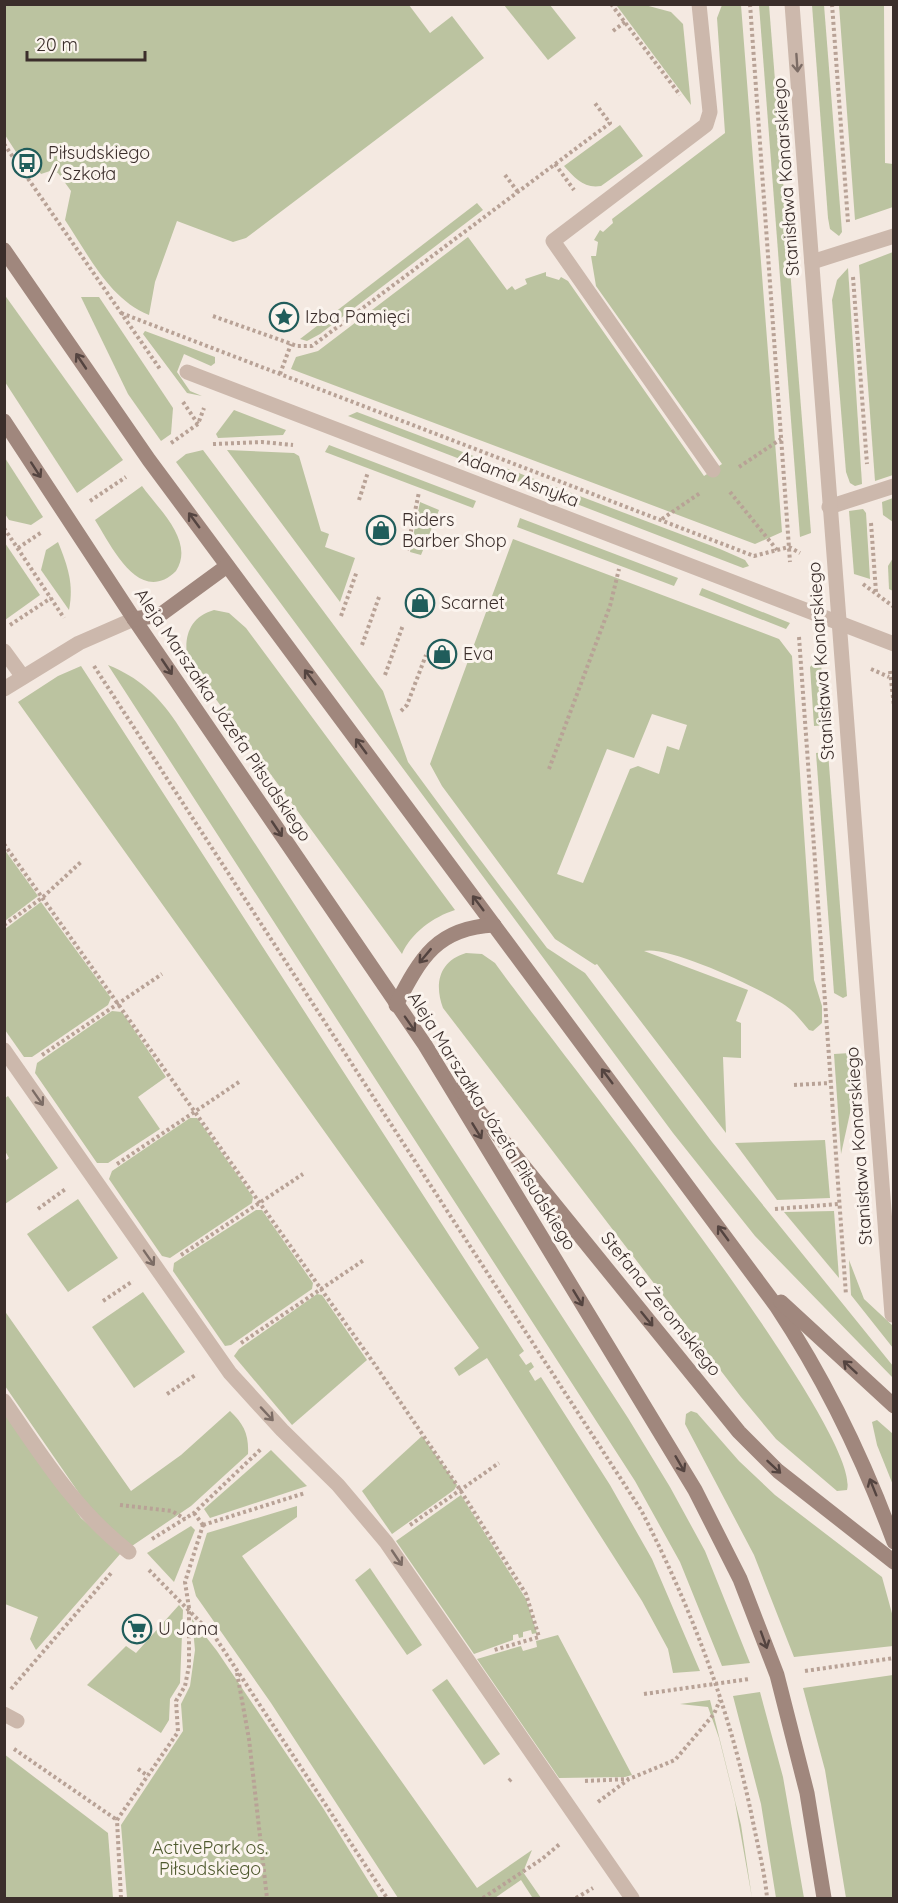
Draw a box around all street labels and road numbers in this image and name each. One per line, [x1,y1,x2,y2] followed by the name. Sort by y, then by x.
[767,77,804,277] street label: Stanisława Konarskiego
[456,445,582,512] street label: Adama Asnyka
[802,561,839,761] street label: Stanisława Konarskiego
[130,584,317,846] street label: Aleja Marszałka Józefa Piłsudskiego
[403,987,582,1254] street label: Aleja Marszałka Józefa Piłsudskiego
[840,1046,877,1246] street label: Stanisława Konarskiego
[596,1227,727,1381] street label: Stefana Żeromskiego

